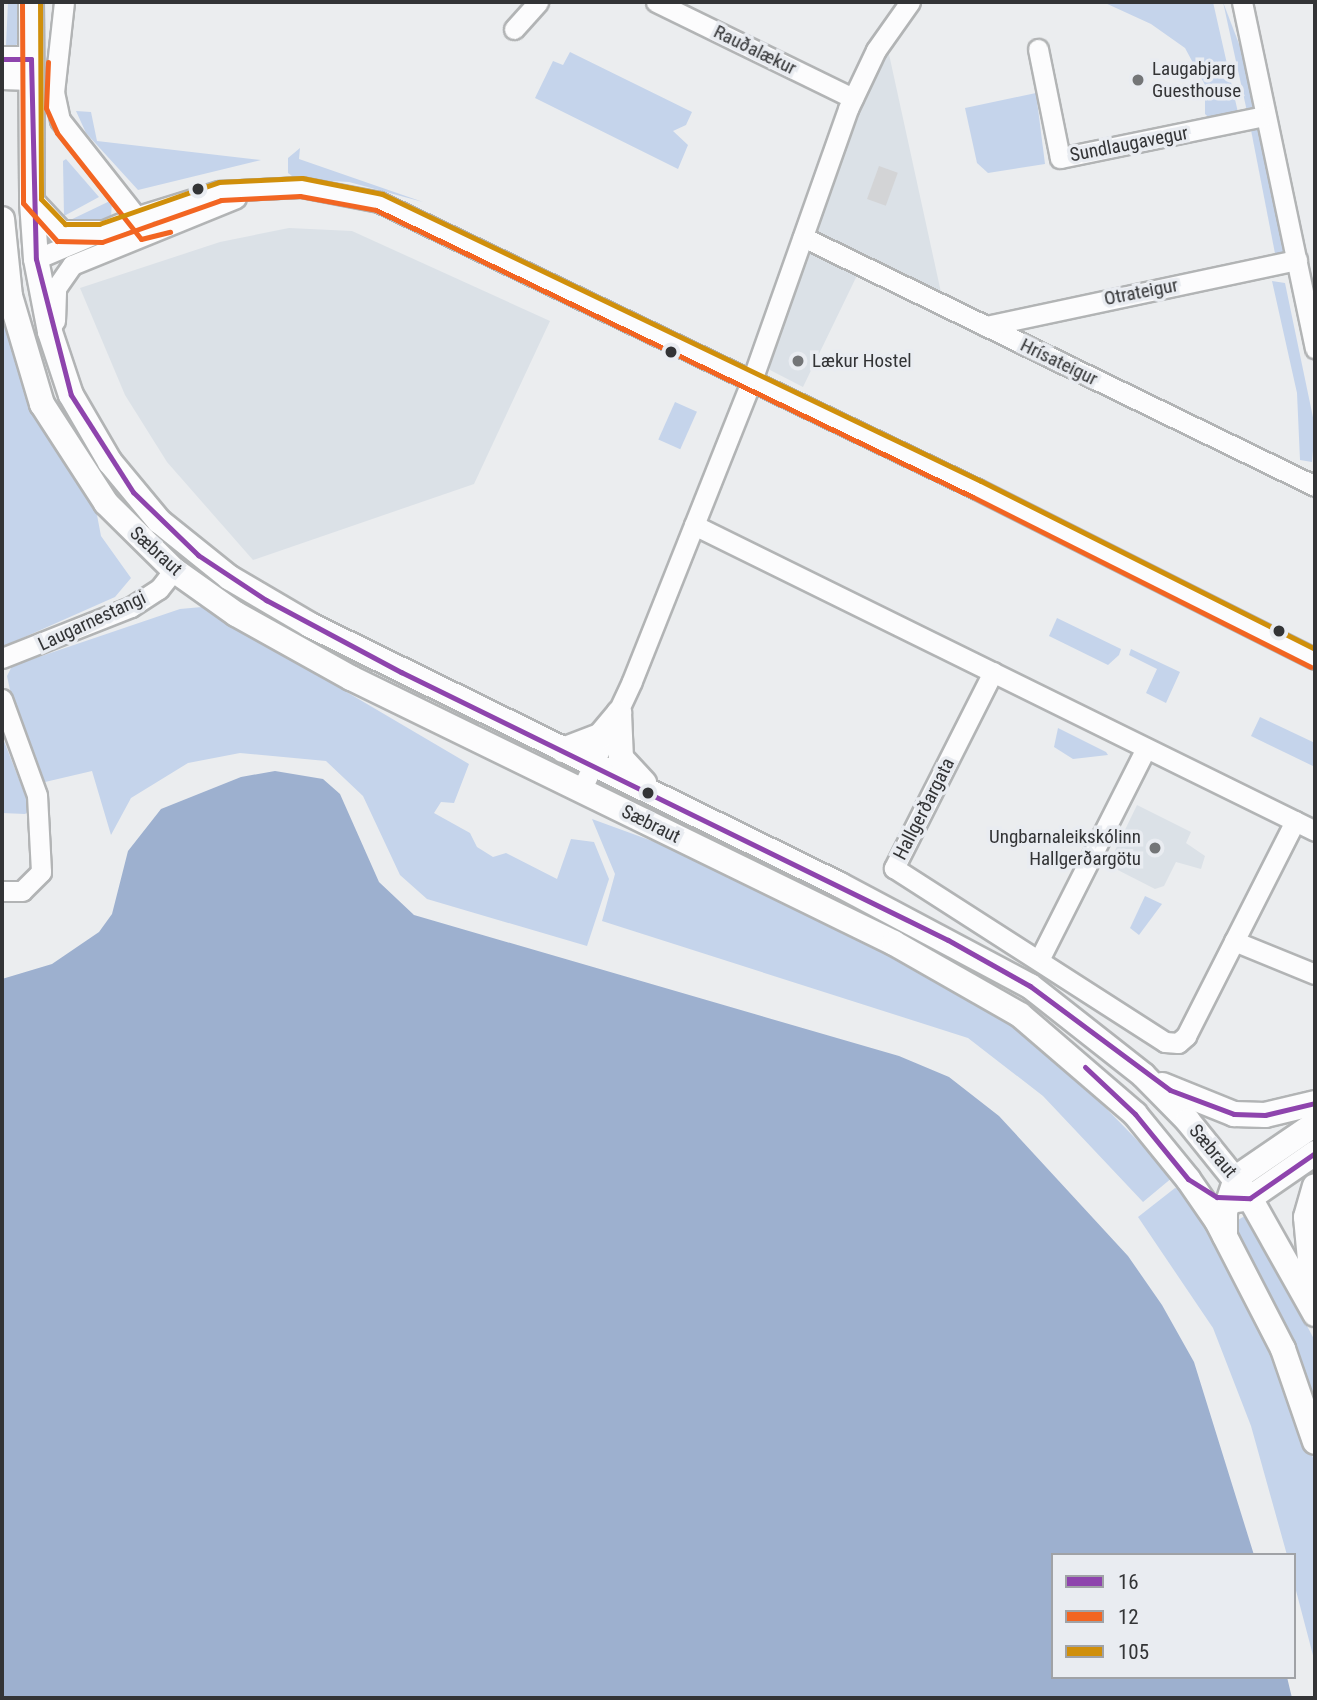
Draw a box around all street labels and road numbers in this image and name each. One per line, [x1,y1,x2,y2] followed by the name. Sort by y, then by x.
[710,20,800,80] street label: Rauðalækur
[1068,121,1190,167] street label: Sundlaugavegur
[1102,274,1180,310] street label: Otrateigur
[1017,334,1101,390] street label: Hrísateigur
[125,522,187,580] street label: Sæbraut
[35,586,149,656] street label: Laugarnestangi
[889,754,959,864] street label: Hallgerðargata
[618,800,684,848] street label: Sæbraut
[1184,1120,1242,1182] street label: Sæbraut

